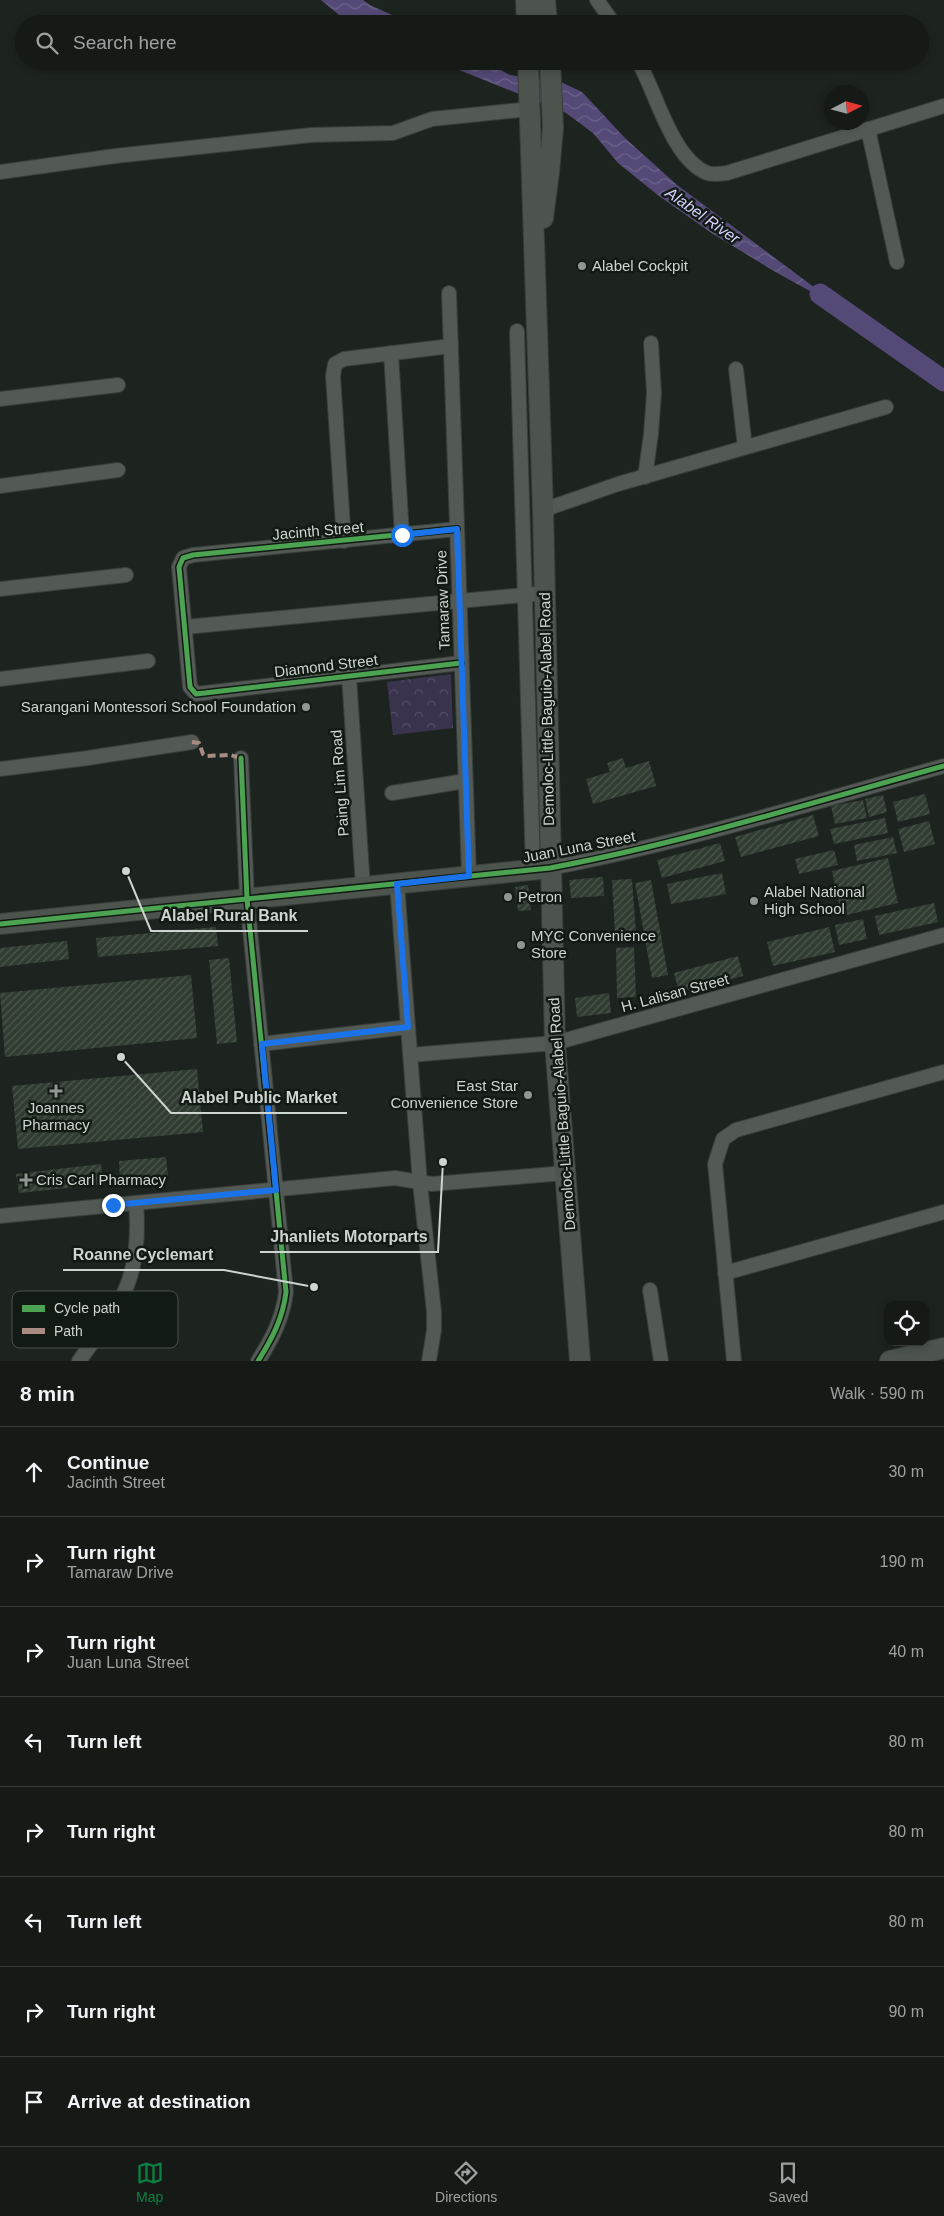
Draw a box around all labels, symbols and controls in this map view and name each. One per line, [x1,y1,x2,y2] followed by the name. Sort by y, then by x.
[15,15,929,70] search box
[33,29,61,57] icon: search
[73,32,177,53] text: Search here
[824,85,869,130] north arrow
[662,183,743,247] water label: Alabel River
[592,257,689,274] place label: Alabel Cockpit
[576,260,588,272] marker: Alabel Cockpit
[272,518,365,543] street label: Jacinth Street
[391,524,414,547] route start
[432,550,453,650] street label: Tamaraw Drive
[536,592,557,826] street label: Demoloc-Little Baguio-Alabel Road
[273,651,380,680] street label: Diamond Street
[21,698,296,715] place label: Sarangani Montessori School Foundation
[300,701,312,713] marker: Sarangani Montessori School Foundation
[327,729,352,837] street label: Paing Lim Road
[521,827,637,866] street label: Juan Luna Street
[764,883,865,917] place label: Alabel National High School
[518,888,562,905] place label: Petron
[502,891,514,903] marker: Petron
[748,895,760,907] marker: Alabel National High School
[151,900,308,931] callout: Alabel Rural Bank
[161,907,298,924] text: Alabel Rural Bank
[531,927,656,961] place label: MYC Convenience Store
[515,939,527,951] marker: MYC Convenience Store
[619,970,731,1015] street label: H. Lalisan Street
[545,997,578,1231] street label: Demoloc-Little Baguio-Alabel Road
[390,1077,518,1111] place label: East Star Convenience Store
[171,1082,347,1113] callout: Alabel Public Market
[50,1085,62,1097] marker: Joannes Pharmacy
[181,1089,338,1106] text: Alabel Public Market
[522,1089,534,1101] marker: East Star Convenience Store
[22,1099,90,1133] place label: Joannes Pharmacy
[36,1171,167,1188] place label: Cris Carl Pharmacy
[20,1174,32,1186] marker: Cris Carl Pharmacy
[102,1194,125,1217] route end
[260,1221,438,1252] callout: Jhanliets Motorparts
[270,1228,428,1245] text: Jhanliets Motorparts
[63,1239,224,1270] callout: Roanne Cyclemart
[73,1246,214,1263] text: Roanne Cyclemart
[12,1291,178,1348] legend
[54,1300,120,1316] text: Cycle path
[884,1301,929,1346] map controls
[884,1301,929,1346] button: locate
[54,1323,83,1339] text: Path
[20,1382,75,1405] text: 8 min
[830,1385,924,1402] text: Walk · 590 m
[67,1452,149,1473] text: Continue
[20,1458,48,1486] icon: ahead
[888,1463,924,1480] text: 30 m
[67,1474,165,1491] text: Jacinth Street
[67,1542,155,1563] text: Turn right
[20,1548,48,1576] icon: right
[880,1553,924,1570] text: 190 m
[67,1564,174,1581] text: Tamaraw Drive
[67,1632,155,1653] text: Turn right
[20,1638,48,1666] icon: right
[888,1643,924,1660] text: 40 m
[67,1654,189,1671] text: Juan Luna Street
[20,1728,48,1756] icon: left
[67,1731,142,1752] text: Turn left
[888,1733,924,1750] text: 80 m
[20,1818,48,1846] icon: right
[67,1821,155,1842] text: Turn right
[888,1823,924,1840] text: 80 m
[20,1908,48,1936] icon: left
[67,1911,142,1932] text: Turn left
[888,1913,924,1930] text: 80 m
[20,1998,48,2026] icon: right
[67,2001,155,2022] text: Turn right
[888,2003,924,2020] text: 90 m
[20,2088,48,2116] icon: arrive
[67,2091,251,2112] text: Arrive at destination
[136,2159,164,2205] tab: Map
[435,2159,497,2205] tab: Directions
[769,2159,808,2205] tab: Saved

